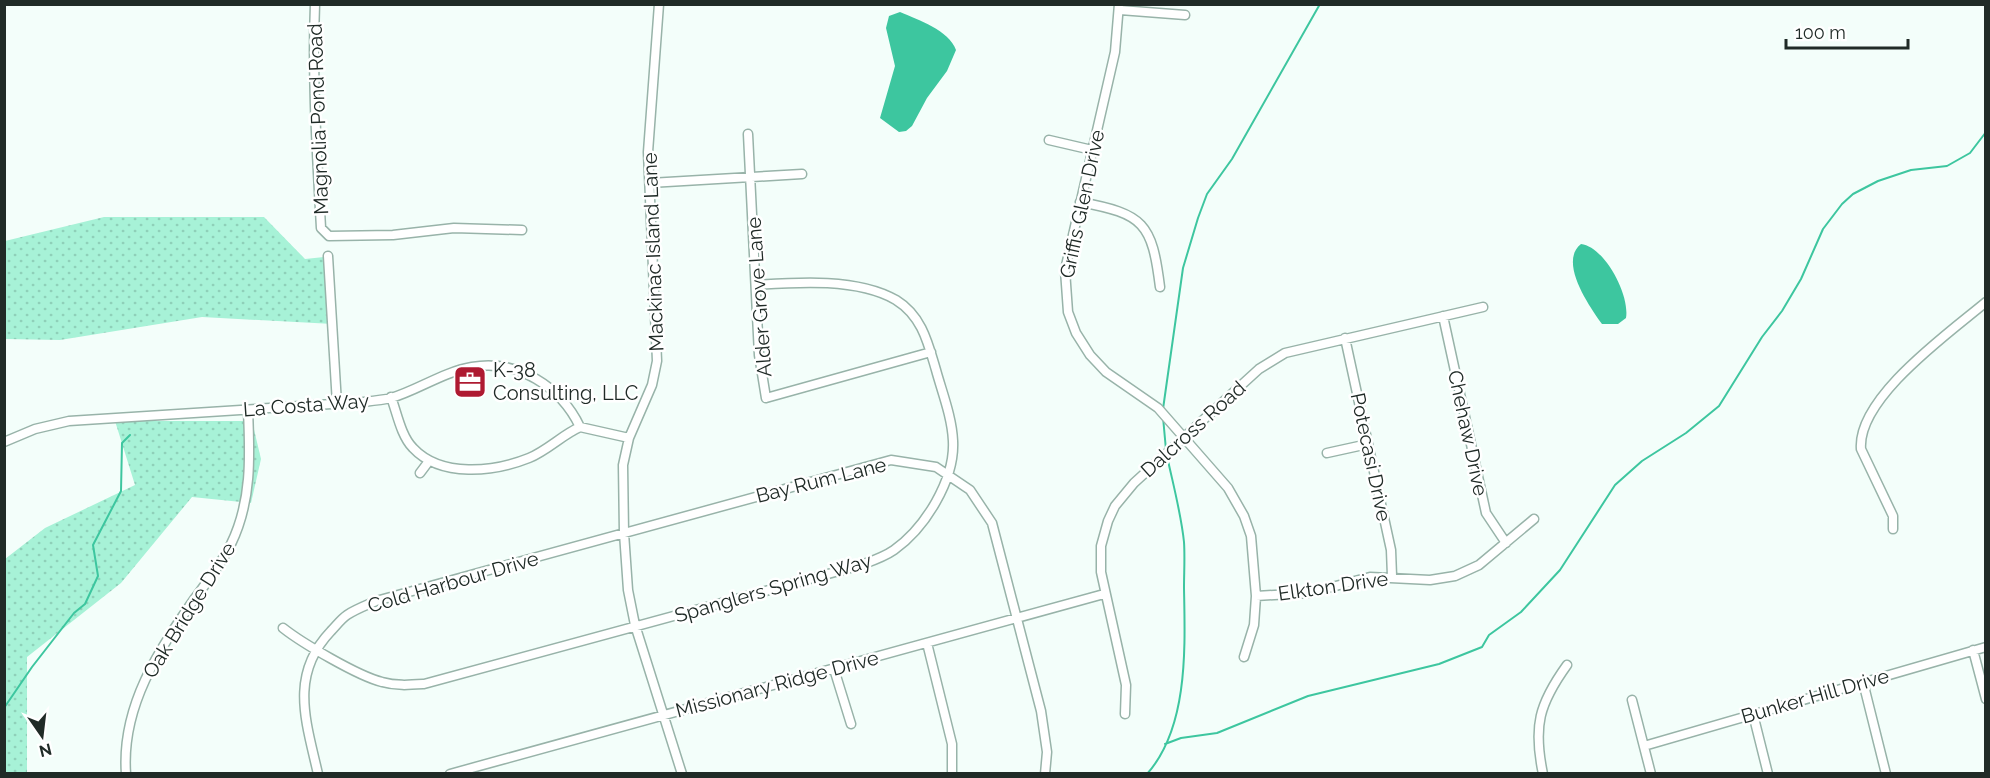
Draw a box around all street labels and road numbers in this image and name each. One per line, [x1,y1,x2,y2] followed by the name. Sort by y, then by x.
[303,23,333,215] street label: Magnolia Pond Road
[1055,127,1110,280] street label: Griffis Glen Drive
[638,152,668,352] street label: Mackinac Island Lane
[741,216,777,378] street label: Alder Grove Lane
[1443,368,1493,498] street label: Chehaw Drive
[1136,376,1250,482] street label: Dalcross Road
[242,389,370,421] street label: La Costa Way
[1346,390,1396,524] street label: Potecasi Drive
[753,452,889,508] street label: Bay Rum Lane
[138,537,241,682] street label: Oak Bridge Drive
[365,546,541,618] street label: Cold Harbour Drive
[672,548,874,628] street label: Spanglers Spring Way
[1276,566,1390,606] street label: Elkton Drive
[673,645,881,723] street label: Missionary Ridge Drive
[1738,663,1892,729] street label: Bunker Hill Drive

